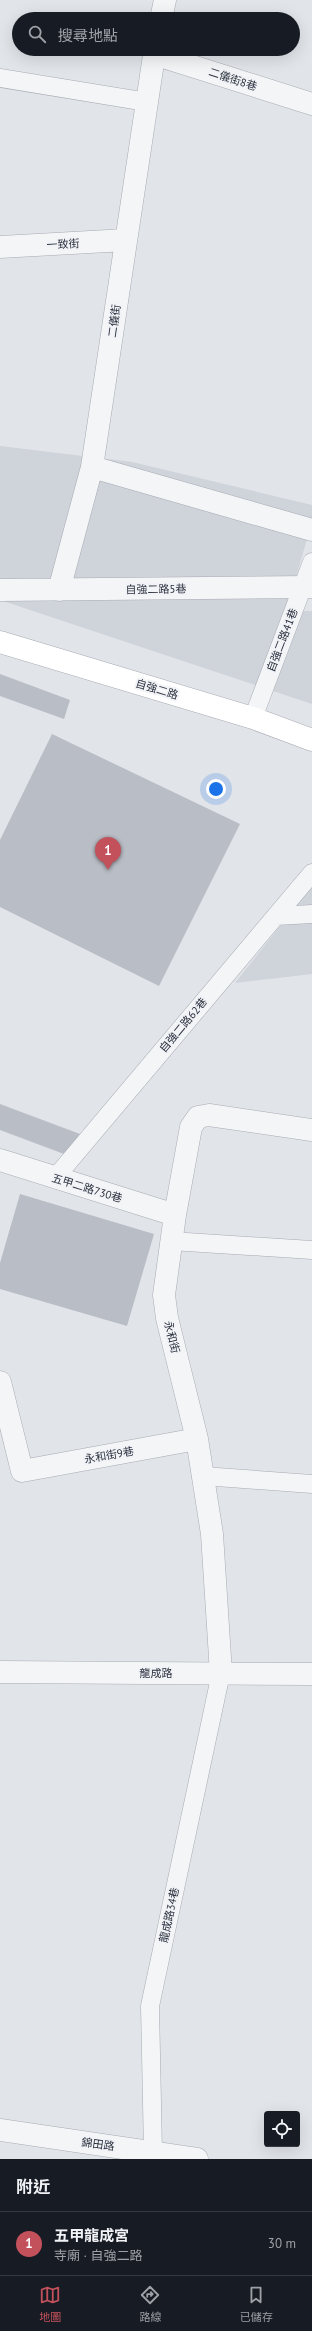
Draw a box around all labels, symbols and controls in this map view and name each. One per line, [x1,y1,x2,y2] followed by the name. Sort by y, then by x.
[12,12,300,56] search box
[26,23,48,45] icon: search
[58,26,118,45] text: 搜尋地點
[207,65,259,93] street label: 二儀街8巷
[46,236,80,252] street label: 一致街
[105,304,123,338] street label: 二儀街
[125,581,187,597] street label: 自強二路5巷
[263,606,301,674] street label: 自強二路41巷
[134,676,180,702] street label: 自強二路
[206,779,226,799] your location
[95,837,121,870] pin: 1
[156,995,210,1055] street label: 自強二路62巷
[50,1171,124,1205] street label: 五甲二路730巷
[161,1319,183,1355] street label: 永和街
[83,1444,135,1466] street label: 永和街9巷
[140,1666,173,1680] street label: 龍成路
[156,1886,182,1944] street label: 龍成路34巷
[264,2111,300,2147] map controls
[264,2111,300,2147] button: locate
[81,2135,115,2153] street label: 錦田路
[16,2176,50,2198] text: 附近
[54,2226,129,2245] text: 五甲龍成宮
[25,2235,33,2252] text: 1
[268,2235,296,2252] text: 30 m
[54,2247,142,2264] text: 寺廟 · 自強二路
[39,2284,61,2324] tab: 地圖
[139,2284,161,2324] tab: 路線
[240,2284,273,2324] tab: 已儲存

